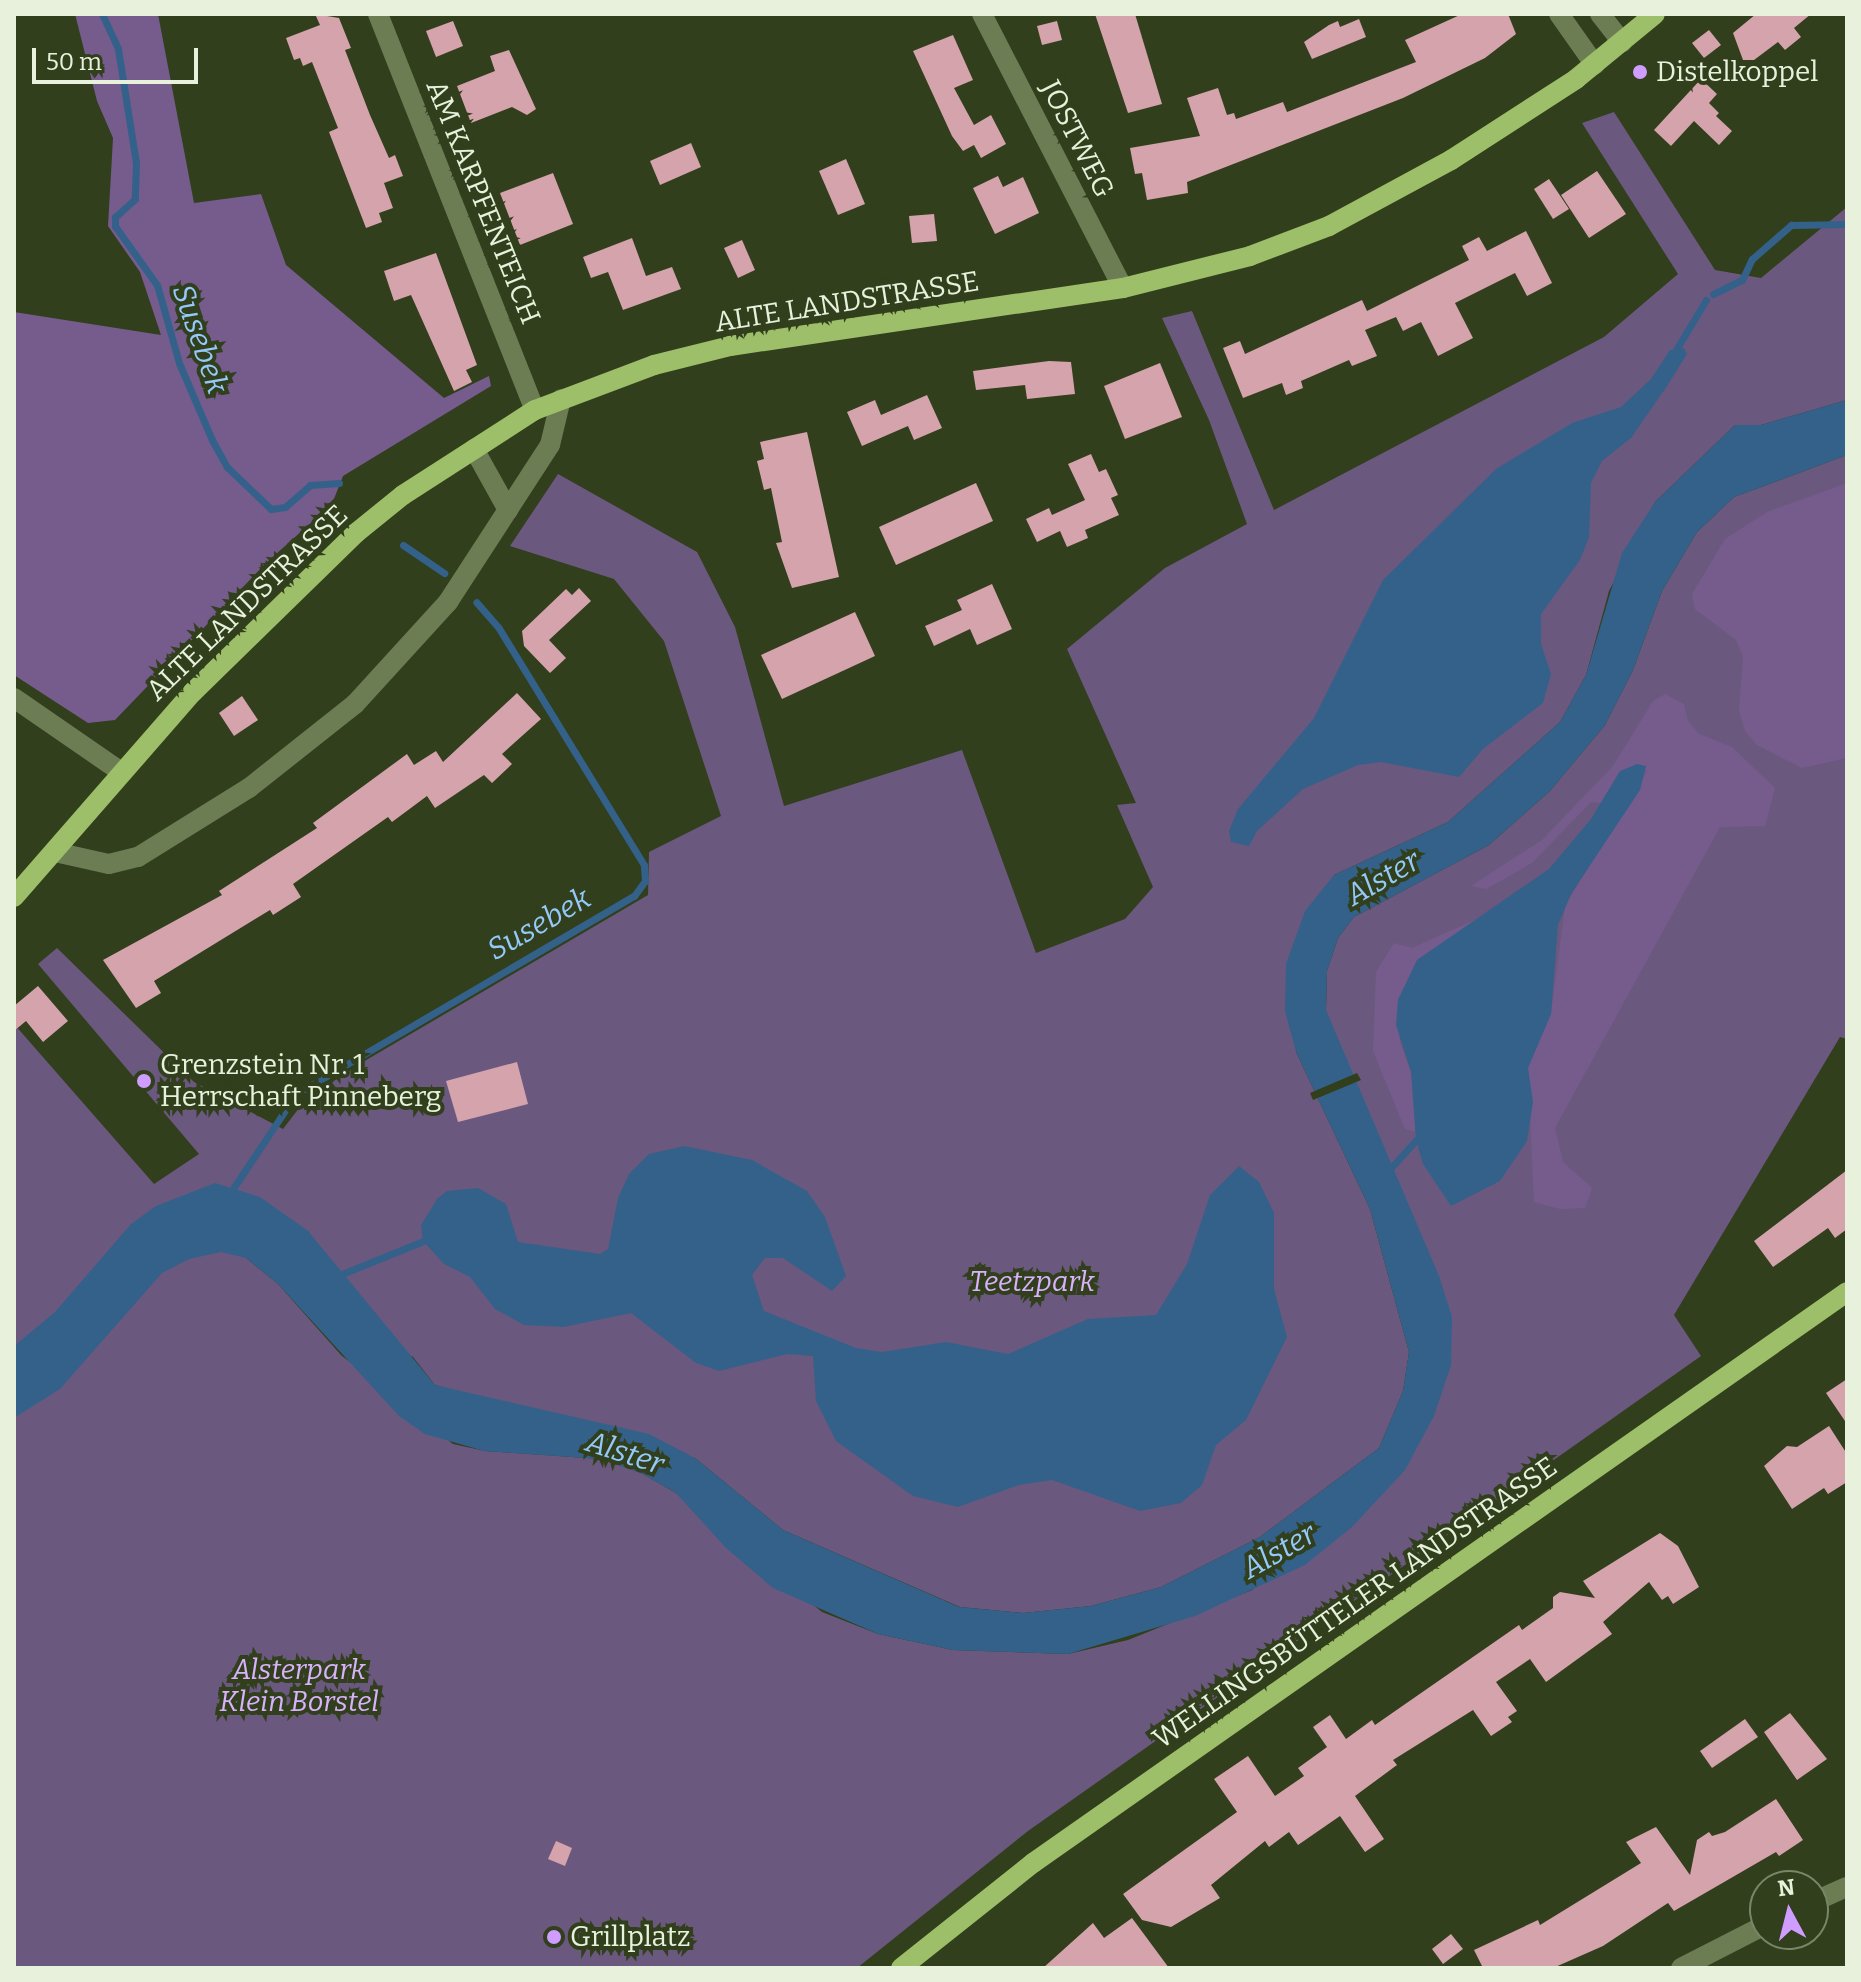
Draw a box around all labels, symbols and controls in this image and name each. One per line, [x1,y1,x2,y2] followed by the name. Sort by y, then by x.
[36,32,202,82] scale bar
[46,48,102,76] text: 50 m
[1656,55,1818,89] place label: Distelkoppel
[1631,63,1649,81] marker: Distelkoppel
[419,75,547,329] street label: AM KARPFENTEICH
[1033,75,1121,203] street label: JOSTWEG
[713,265,981,339] street label: ALTE LANDSTRASSE
[165,280,235,398] water label: Susebek
[139,498,355,708] street label: ALTE LANDSTRASSE
[1340,843,1426,913] water label: Alster
[481,880,597,968] water label: Susebek
[160,1048,441,1114] place label: Grenzstein Nr. 1 Herrschaft Pinneberg
[135,1072,153,1090] marker: Grenzstein Nr. 1 Herrschaft Pinneberg
[969,1265,1095,1299] park label: Teetzpark
[582,1424,668,1482] water label: Alster
[1146,1450,1564,1756] street label: WELLINGSBÜTTELER LANDSTRASSE
[1236,1516,1322,1586] water label: Alster
[219,1653,379,1719] park label: Alsterpark Klein Borstel
[1749,1870,1829,1950] north arrow
[1776,1873,1796,1902] text: N
[570,1920,690,1954] place label: Grillplatz
[545,1928,563,1946] marker: Grillplatz

